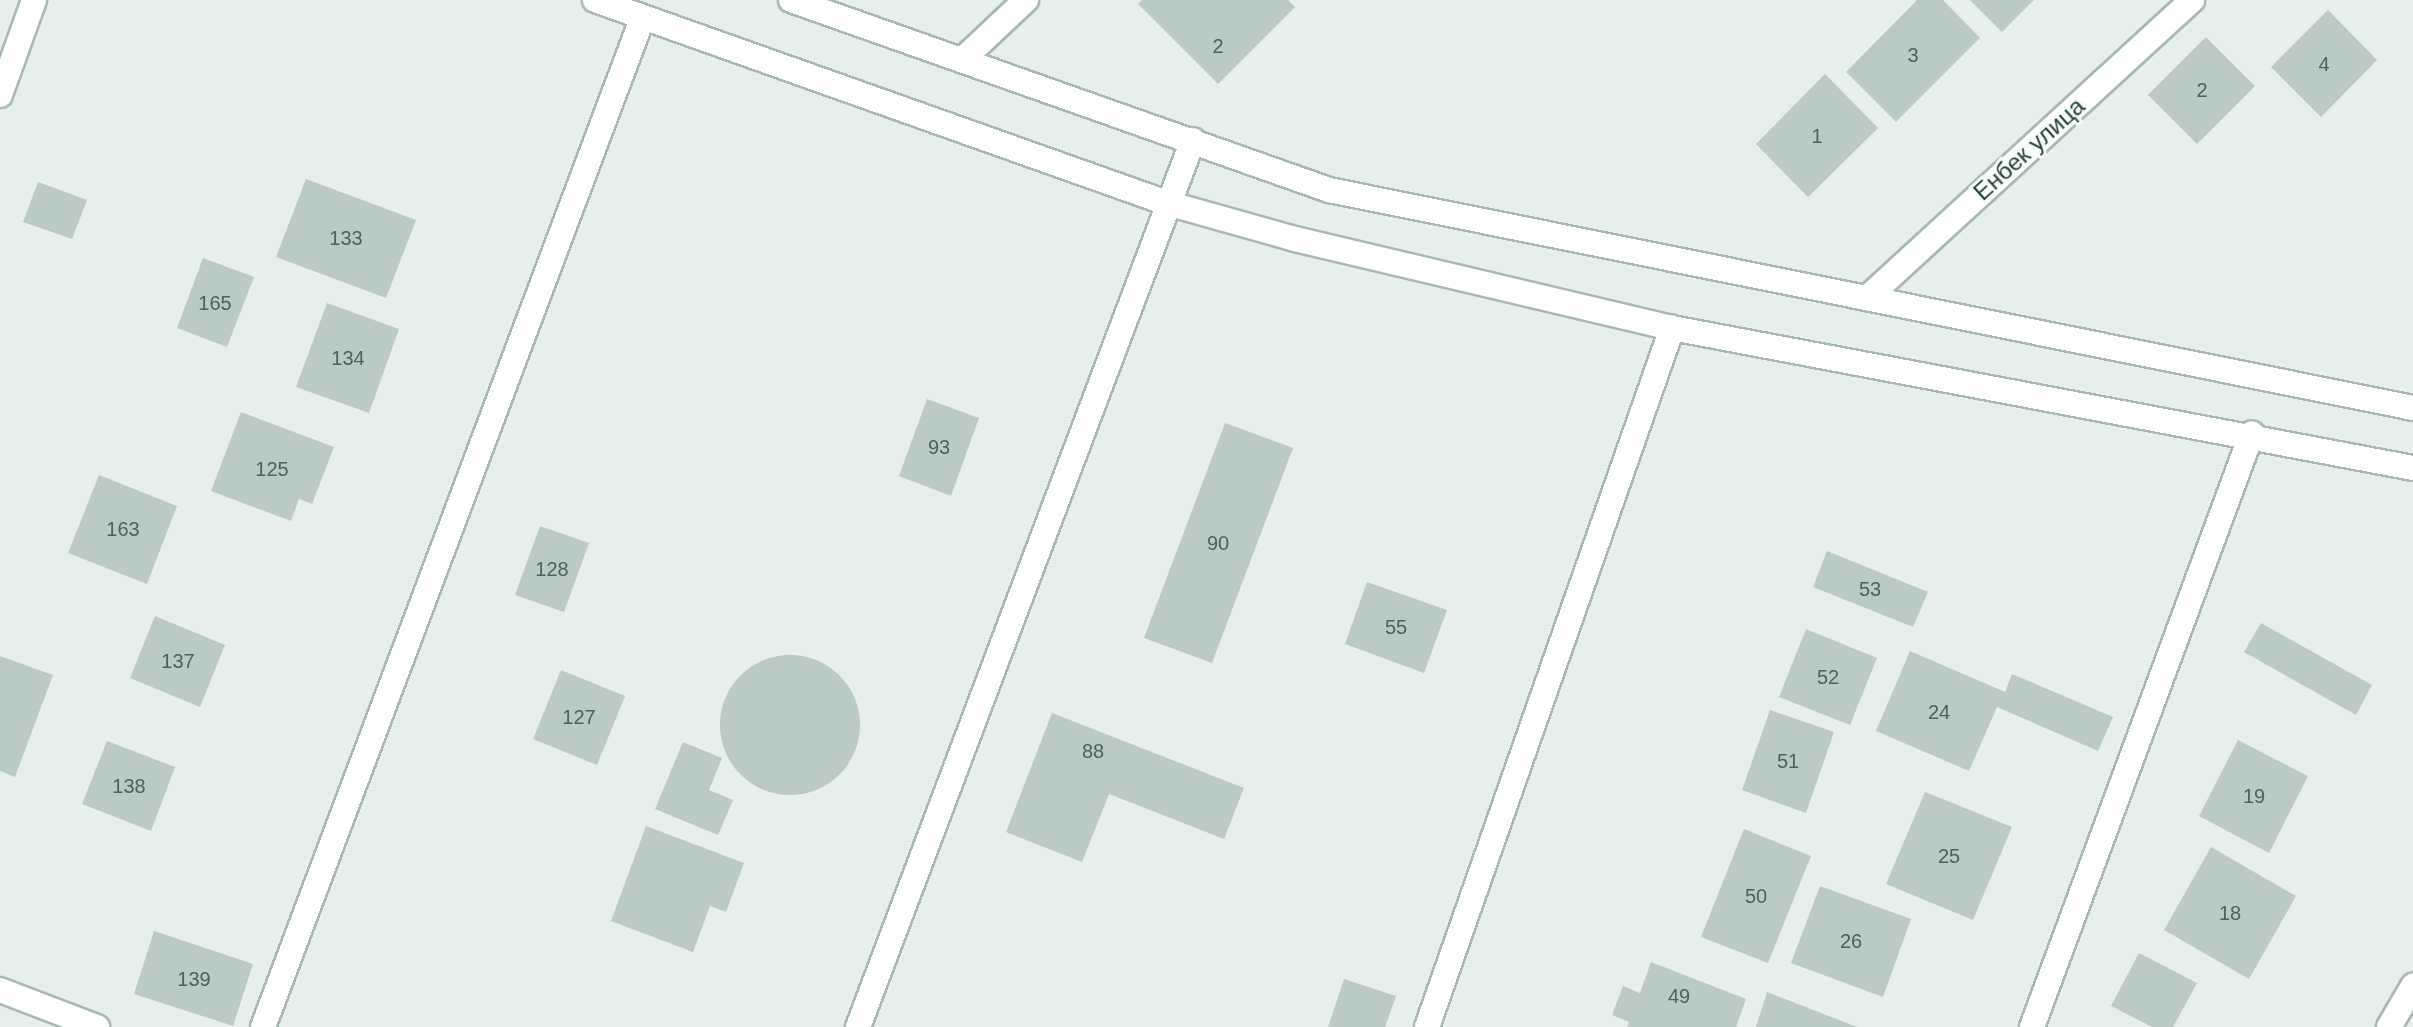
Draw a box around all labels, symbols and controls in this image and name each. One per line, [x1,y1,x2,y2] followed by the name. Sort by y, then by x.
[1212,34,1224,58] house number: 2
[1907,43,1919,67] house number: 3
[2318,52,2330,76] house number: 4
[2196,78,2208,102] house number: 2
[1968,92,2090,206] street label: Енбек улица
[1811,124,1823,148] house number: 1
[329,226,363,250] house number: 133
[198,291,232,315] house number: 165
[331,346,365,370] house number: 134
[928,435,950,459] house number: 93
[255,457,289,481] house number: 125
[106,517,140,541] house number: 163
[1207,531,1229,555] house number: 90
[535,557,569,581] house number: 128
[1859,577,1881,601] house number: 53
[1385,615,1407,639] house number: 55
[161,649,195,673] house number: 137
[1817,665,1839,689] house number: 52
[1928,700,1950,724] house number: 24
[562,705,596,729] house number: 127
[1082,739,1104,763] house number: 88
[1777,749,1799,773] house number: 51
[112,774,146,798] house number: 138
[2243,784,2265,808] house number: 19
[1938,844,1960,868] house number: 25
[1745,884,1767,908] house number: 50
[2219,901,2241,925] house number: 18
[1840,929,1862,953] house number: 26
[177,967,211,991] house number: 139
[1668,984,1690,1008] house number: 49

